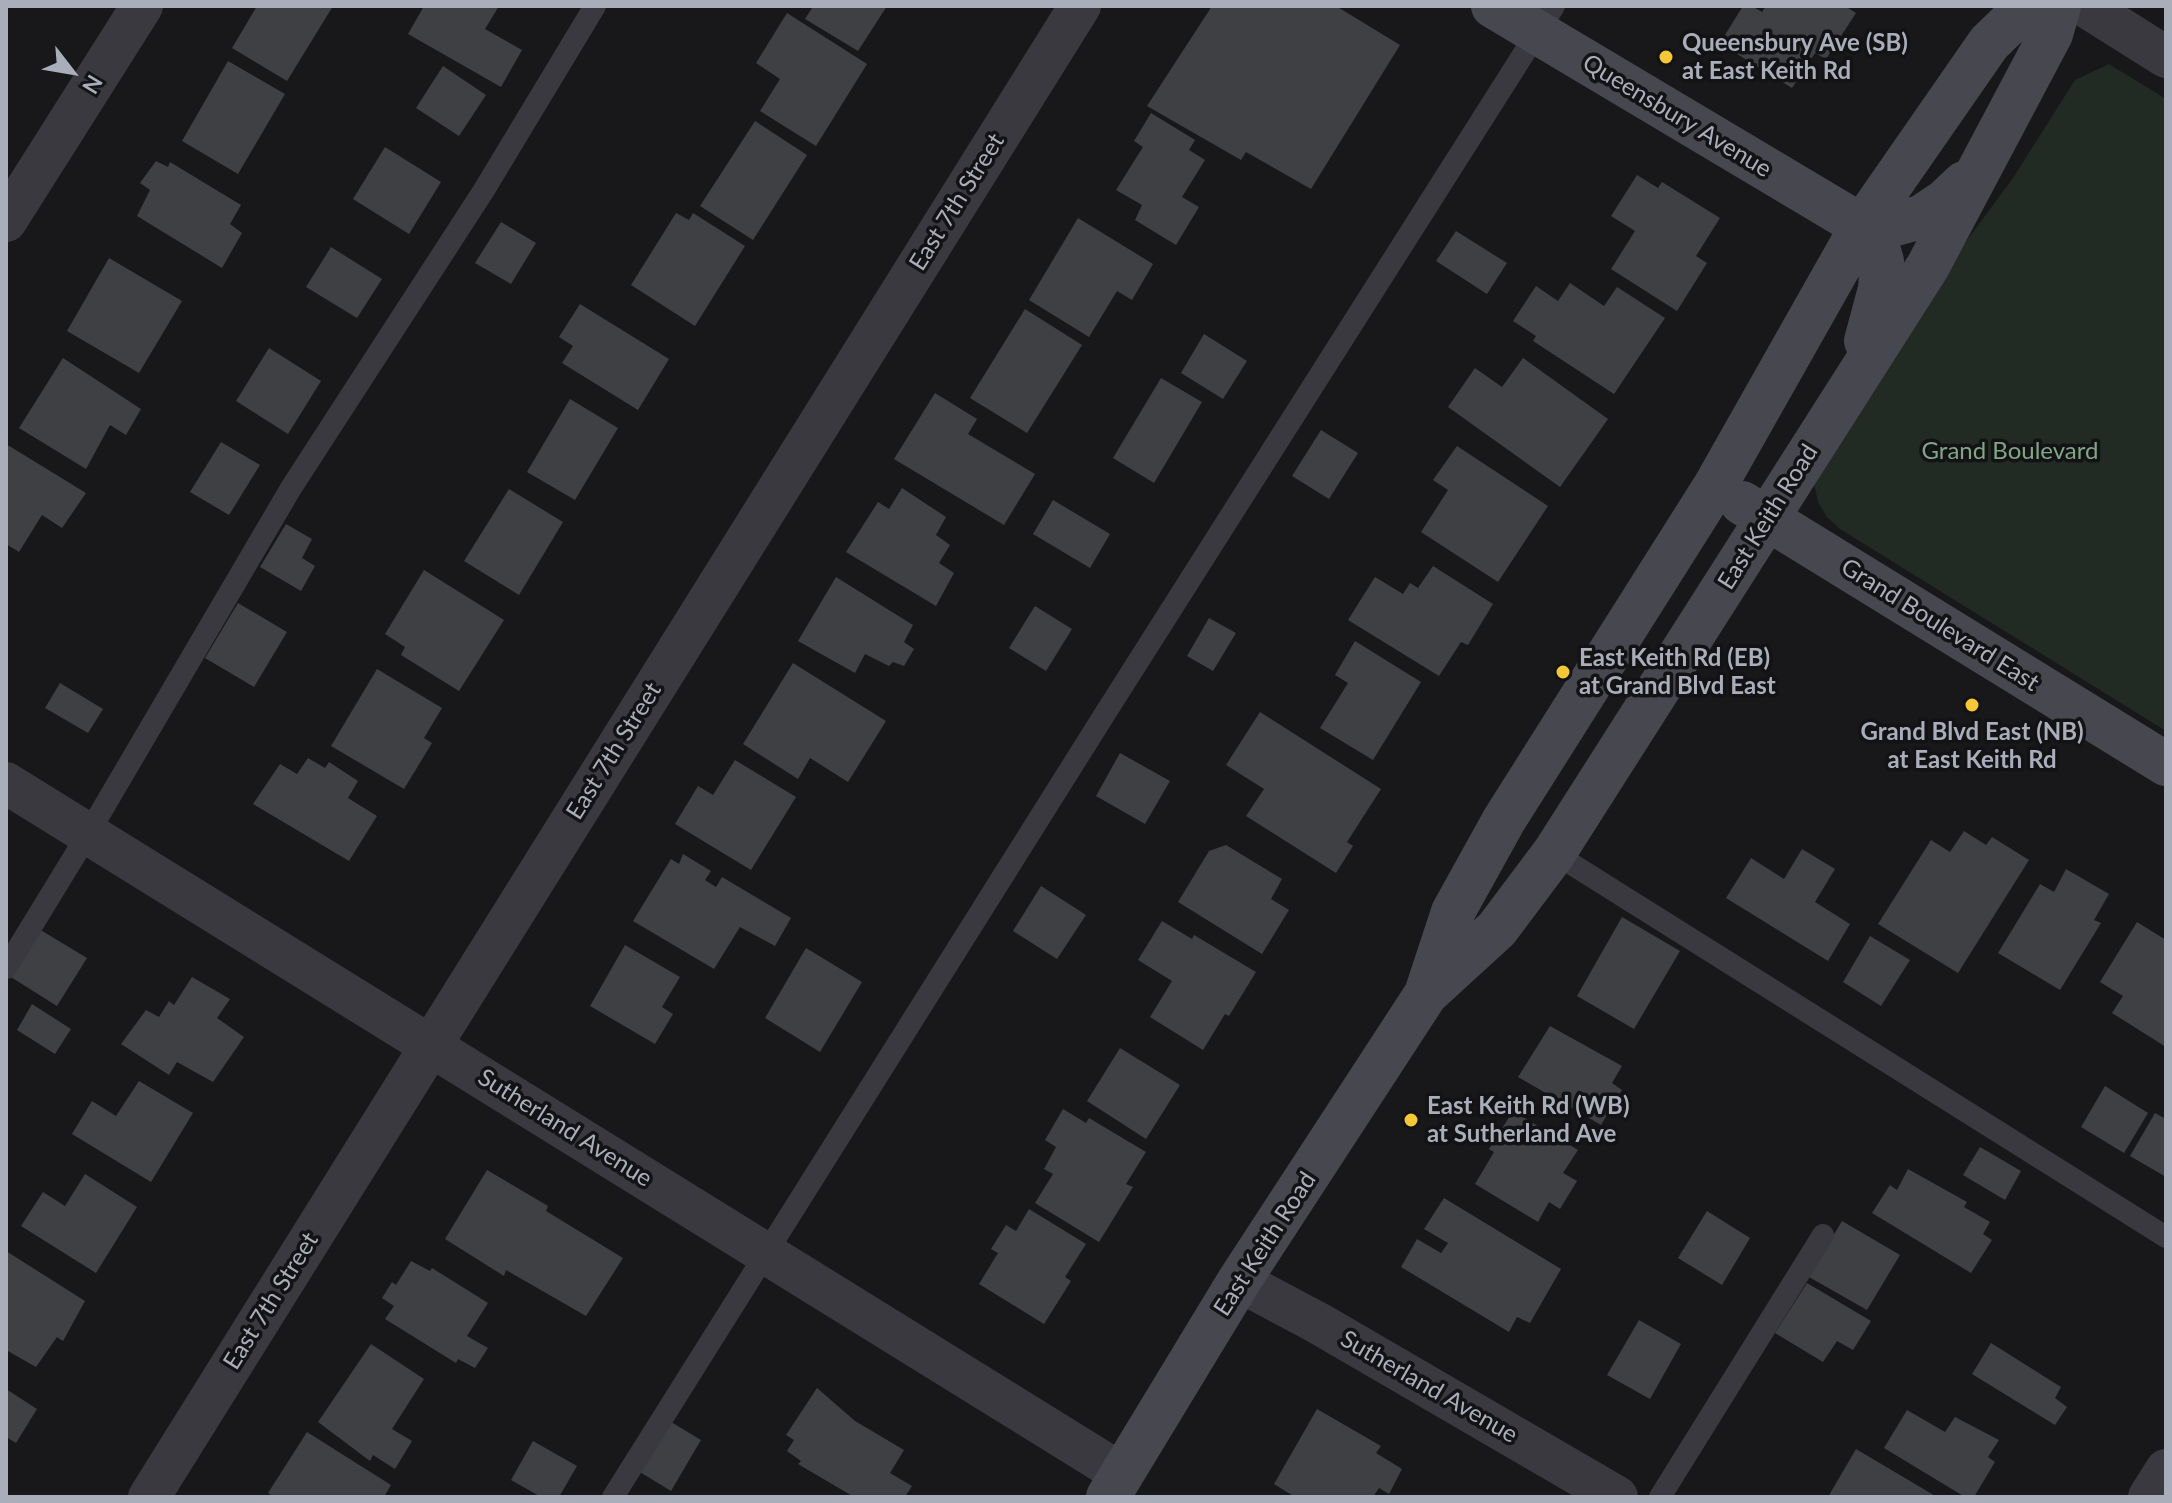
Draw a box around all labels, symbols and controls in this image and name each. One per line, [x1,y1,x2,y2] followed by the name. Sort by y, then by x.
[1682,29,1908,85] place label: Queensbury Ave (SB) at East Keith Rd
[32,32,112,112] north arrow
[1577,48,1777,184] street label: Queensbury Avenue
[1657,48,1675,66] marker: Queensbury Ave (SB) at East Keith Rd
[77,70,109,99] text: N
[903,128,1011,276] street label: East 7th Street
[1922,437,2098,465] park label: Grand Boulevard
[1712,439,1824,595] street label: East Keith Road
[1836,552,2044,698] street label: Grand Boulevard East
[1579,644,1776,700] place label: East Keith Rd (EB) at Grand Blvd East
[1554,663,1572,681] marker: East Keith Rd (EB) at Grand Blvd East
[560,677,668,825] street label: East 7th Street
[1963,696,1981,714] marker: Grand Blvd East (NB) at East Keith Rd
[1860,718,2084,774] place label: Grand Blvd East (NB) at East Keith Rd
[473,1063,657,1193] street label: Sutherland Avenue
[1427,1092,1629,1148] place label: East Keith Rd (WB) at Sutherland Ave
[1402,1111,1420,1129] marker: East Keith Rd (WB) at Sutherland Ave
[1208,1167,1322,1321] street label: East Keith Road
[217,1227,325,1375] street label: East 7th Street
[1335,1325,1523,1449] street label: Sutherland Avenue

